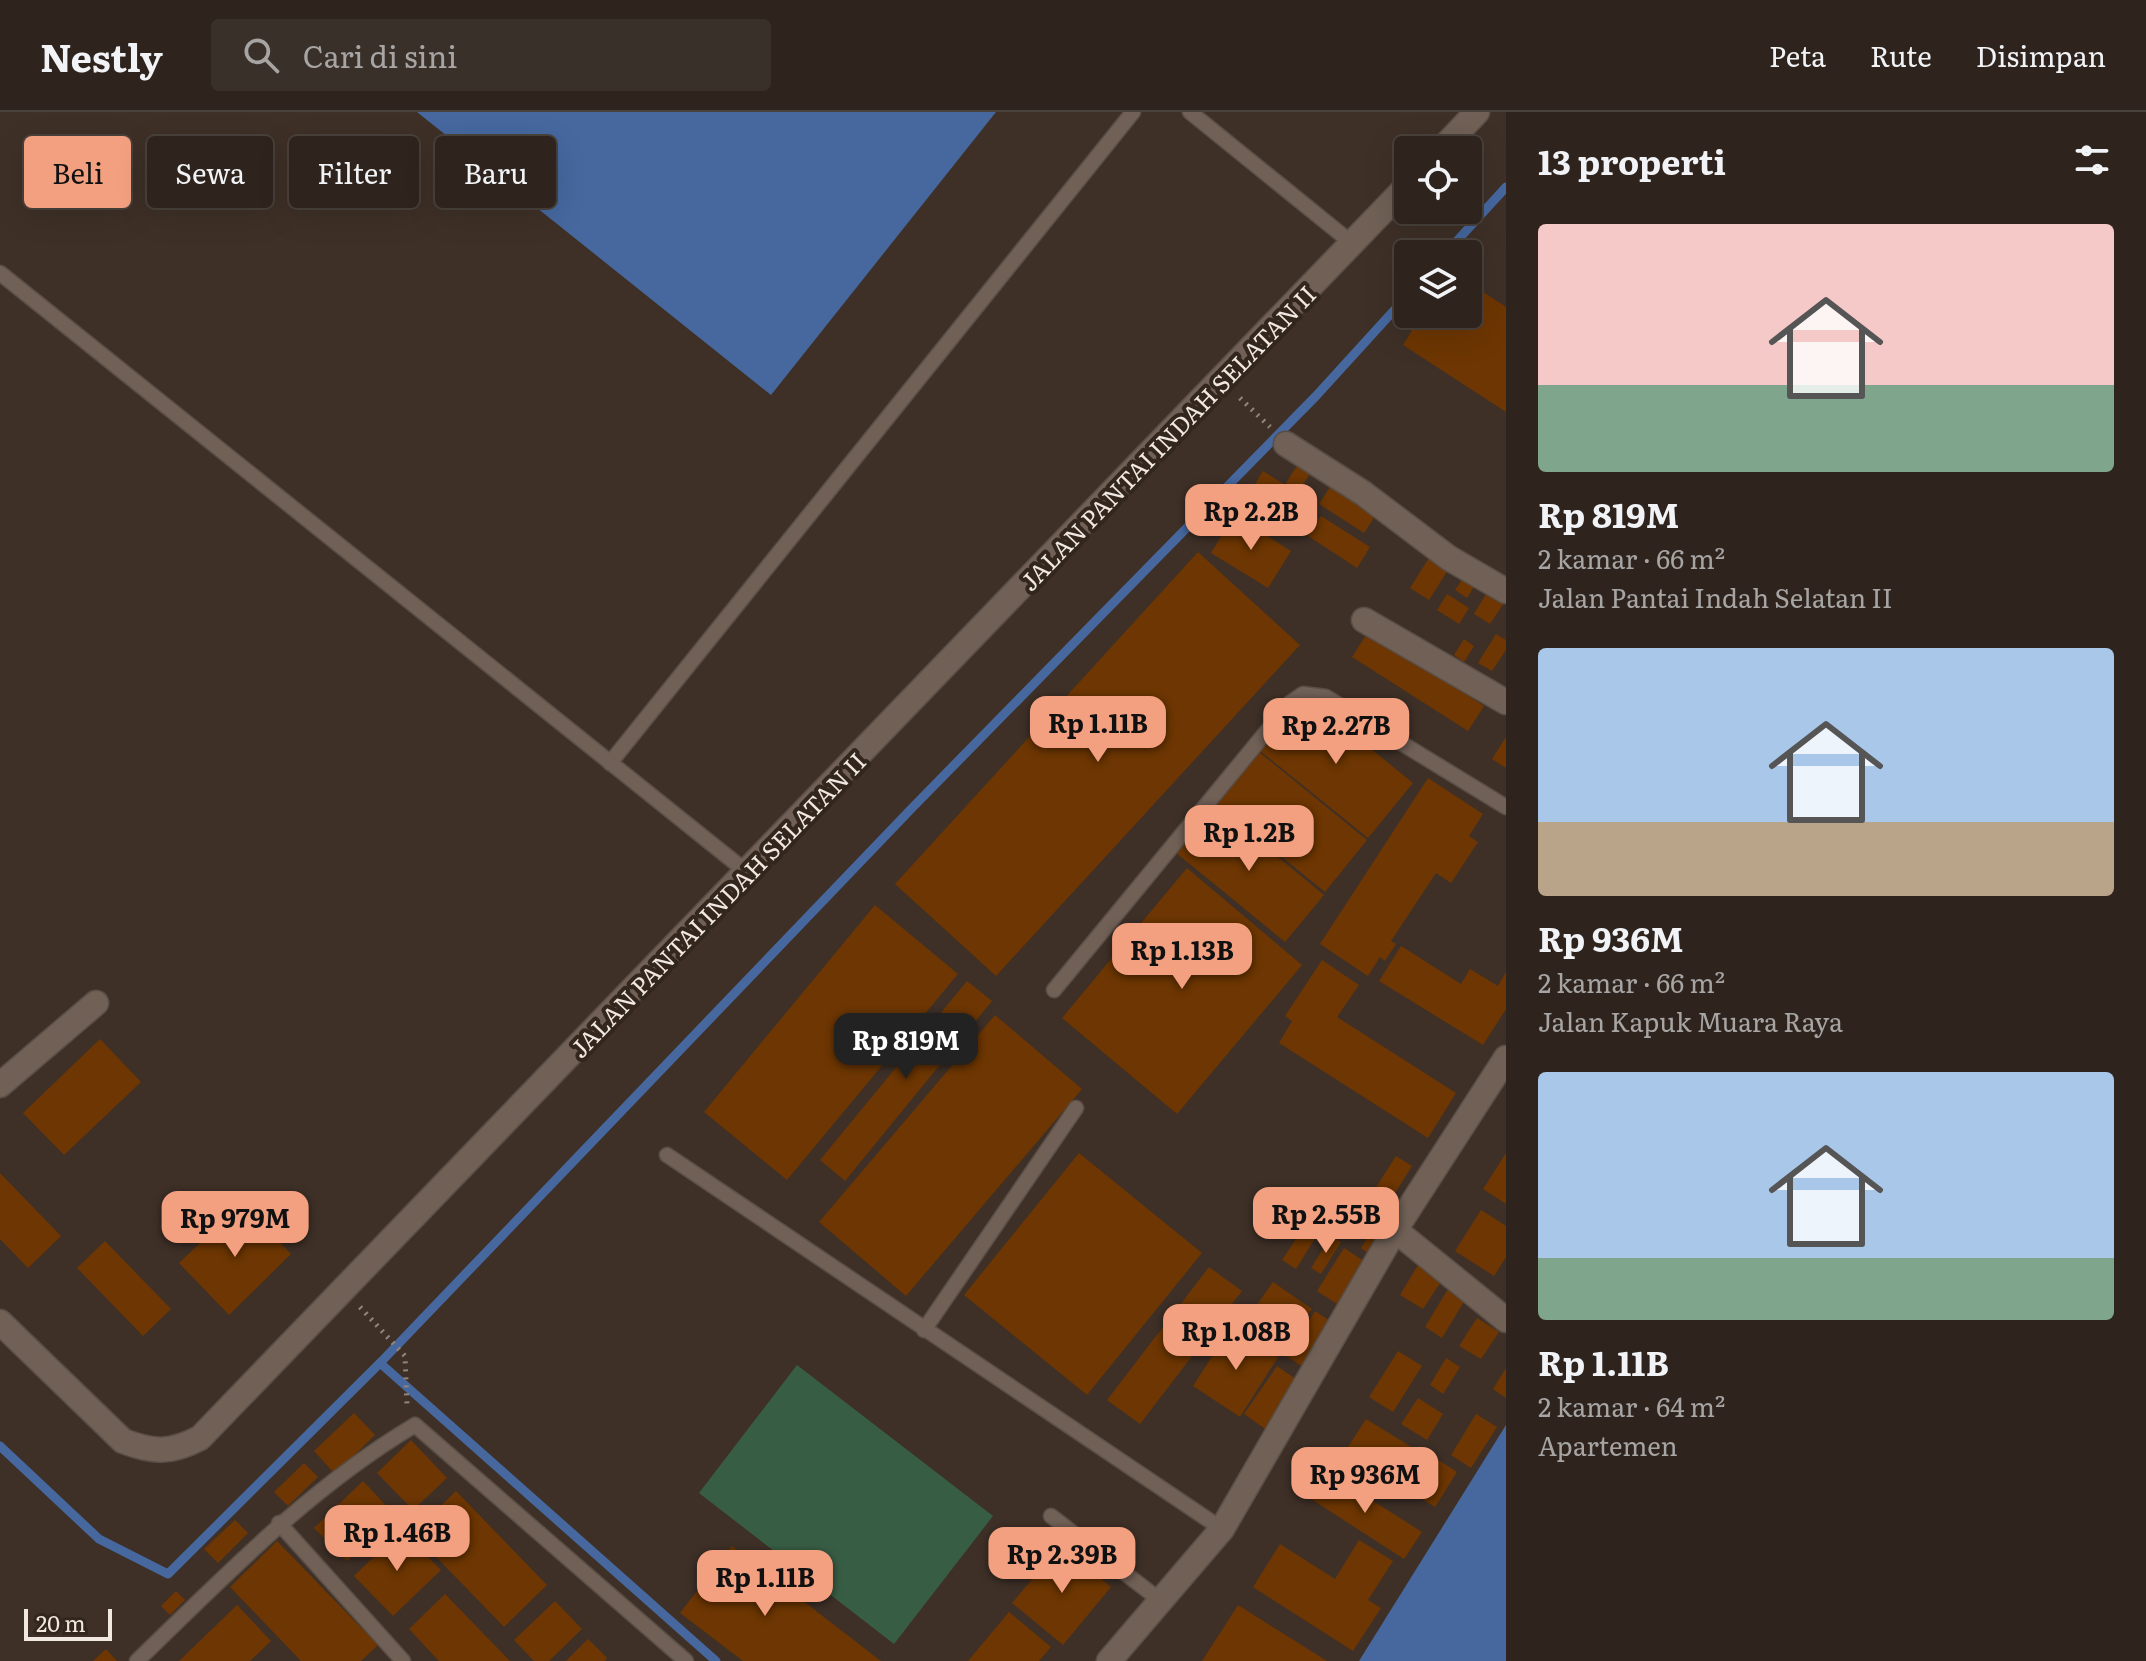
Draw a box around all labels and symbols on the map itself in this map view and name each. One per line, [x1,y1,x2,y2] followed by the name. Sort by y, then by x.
[1011,276,1323,598] street label: JALAN PANTAI INDAH SELATAN II
[1177,484,1325,552] pin: Rp 2.2B
[1015,696,1181,764] pin: Rp 1.11B
[1253,698,1419,766] pin: Rp 2.27B
[561,743,873,1065] street label: JALAN PANTAI INDAH SELATAN II
[1175,805,1323,873] pin: Rp 1.2B
[1099,923,1265,991] pin: Rp 1.13B
[832,1013,980,1081] pin: Rp 819M
[1243,1187,1409,1255] pin: Rp 2.55B
[161,1191,309,1259] pin: Rp 979M
[1153,1304,1319,1372] pin: Rp 1.08B
[1291,1447,1439,1515] pin: Rp 936M
[314,1505,480,1573] pin: Rp 1.46B
[979,1527,1145,1595] pin: Rp 2.39B
[682,1550,848,1618] pin: Rp 1.11B
[24,1605,112,1641] scale bar

